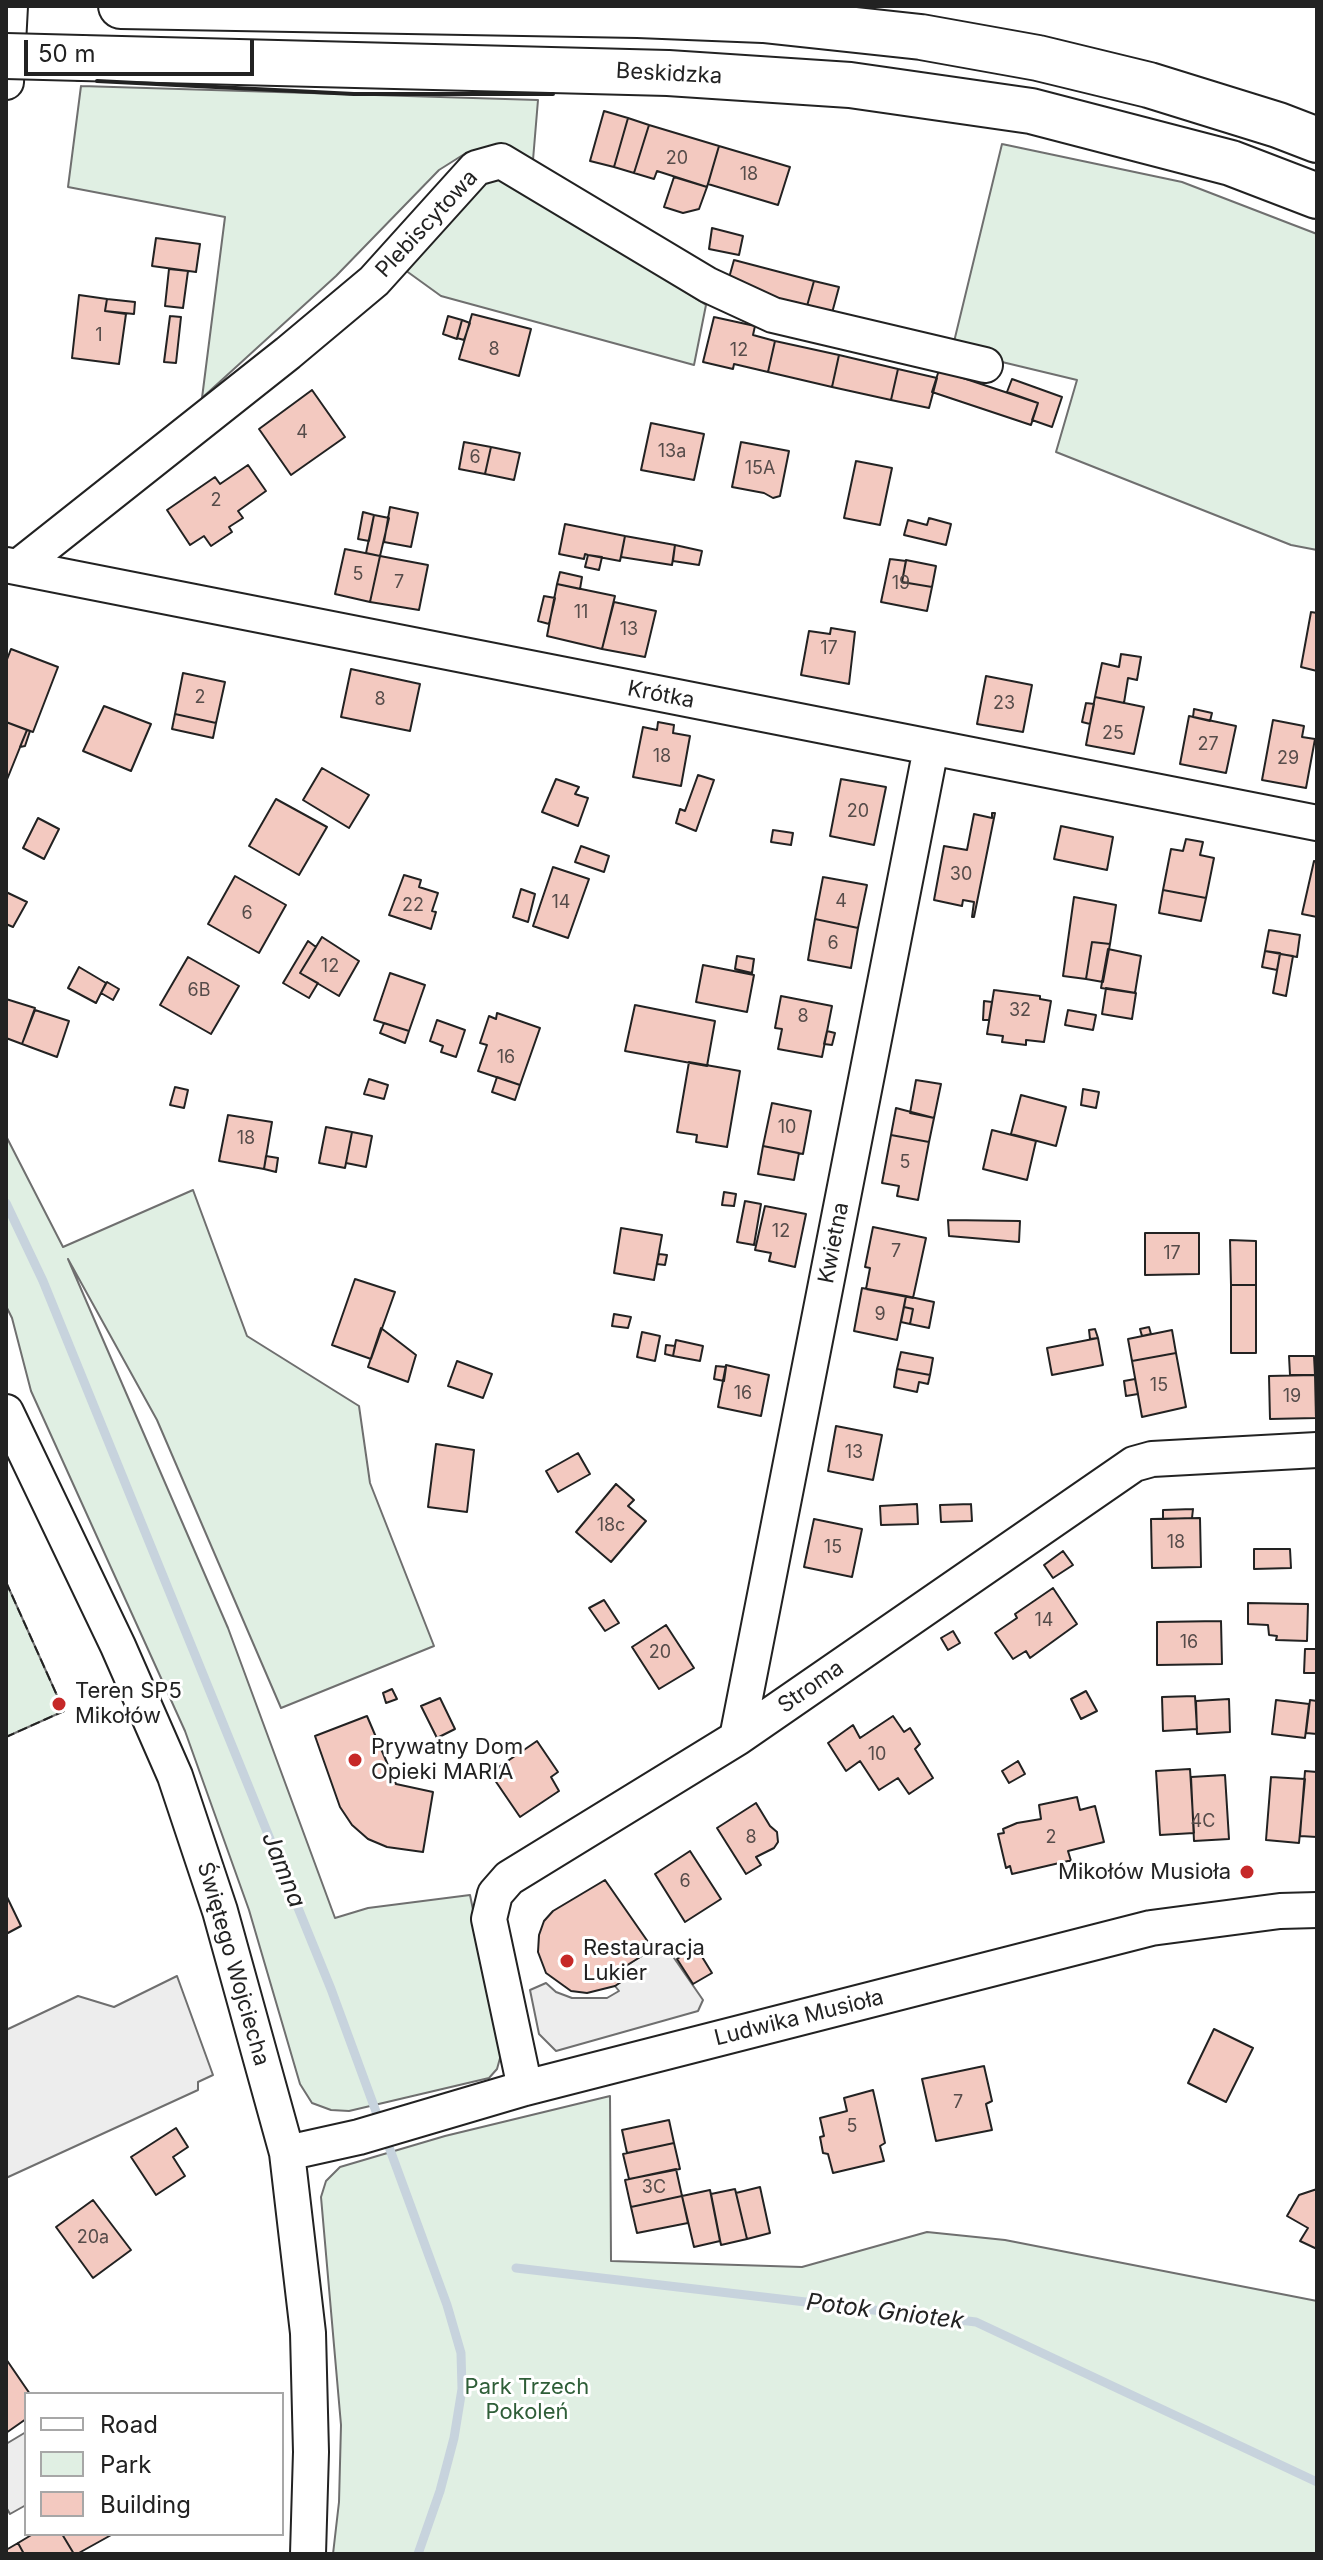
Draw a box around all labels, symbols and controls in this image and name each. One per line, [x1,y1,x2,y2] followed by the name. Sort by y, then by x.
[28,24,258,74] scale bar
[38,39,96,68] text: 50 m
[615,58,723,90] street label: Beskidzka
[666,148,688,170] house number: 20
[740,164,758,186] house number: 18
[370,165,484,283] street label: Plebiscytowa
[95,325,103,347] house number: 1
[488,339,500,361] house number: 8
[730,340,748,362] house number: 12
[296,422,308,444] house number: 4
[658,441,686,463] house number: 13a
[469,447,481,469] house number: 6
[745,458,775,480] house number: 15A
[211,490,221,512] house number: 2
[353,564,363,586] house number: 5
[394,572,404,594] house number: 7
[892,573,910,595] house number: 19
[574,602,588,624] house number: 11
[620,619,638,641] house number: 13
[820,638,838,660] house number: 17
[625,676,697,714] street label: Krótka
[195,687,205,709] house number: 2
[374,689,386,711] house number: 8
[993,693,1015,715] house number: 23
[1102,723,1124,745] house number: 25
[1197,734,1219,756] house number: 27
[653,746,671,768] house number: 18
[1277,748,1299,770] house number: 29
[847,801,869,823] house number: 20
[950,864,972,886] house number: 30
[835,891,847,913] house number: 4
[552,892,570,914] house number: 14
[402,895,424,917] house number: 22
[241,903,253,925] house number: 6
[827,933,839,955] house number: 6
[321,956,339,978] house number: 12
[188,980,210,1002] house number: 6B
[1009,1000,1031,1022] house number: 32
[797,1006,809,1028] house number: 8
[497,1047,515,1069] house number: 16
[778,1117,796,1139] house number: 10
[237,1128,255,1150] house number: 18
[900,1152,910,1174] house number: 5
[813,1200,855,1286] street label: Kwietna
[772,1221,790,1243] house number: 12
[891,1241,901,1263] house number: 7
[1163,1243,1181,1265] house number: 17
[874,1304,886,1326] house number: 9
[1150,1375,1168,1397] house number: 15
[734,1383,752,1405] house number: 16
[1283,1386,1301,1408] house number: 19
[845,1442,863,1464] house number: 13
[597,1515,625,1537] house number: 18c
[1167,1532,1185,1554] house number: 18
[824,1537,842,1559] house number: 15
[1035,1610,1053,1632] house number: 14
[1180,1632,1198,1654] house number: 16
[649,1642,671,1664] house number: 20
[773,1655,849,1719] street label: Stroma
[75,1678,182,1730] place label: Teren SP5 Mikołów
[50,1695,68,1713] marker: Teren SP5 Mikołów
[371,1734,523,1786] place label: Prywatny Dom Opieki MARIA
[868,1744,886,1766] house number: 10
[346,1751,364,1769] marker: Prywatny Dom Opieki MARIA
[1191,1811,1215,1833] house number: 4C
[745,1827,757,1849] house number: 8
[1046,1827,1056,1849] house number: 2
[255,1828,311,1912] water label: Jamna
[191,1859,275,2069] street label: Świętego Wojciecha
[1058,1859,1231,1885] place label: Mikołów Musioła
[1238,1863,1256,1881] marker: Mikołów Musioła
[679,1871,691,1893] house number: 6
[583,1935,705,1986] place label: Restauracja Lukier
[558,1952,576,1970] marker: Restauracja Lukier
[712,1984,886,2052] street label: Ludwika Musioła
[953,2092,963,2114] house number: 7
[847,2116,857,2138] house number: 5
[642,2177,666,2199] house number: 3C
[77,2227,109,2249] house number: 20a
[805,2288,965,2336] water label: Potok Gniotek
[465,2374,589,2426] park label: Park Trzech Pokoleń
[24,2392,284,2536] legend
[100,2410,158,2439] text: Road
[100,2450,151,2479] text: Park
[100,2490,191,2519] text: Building

